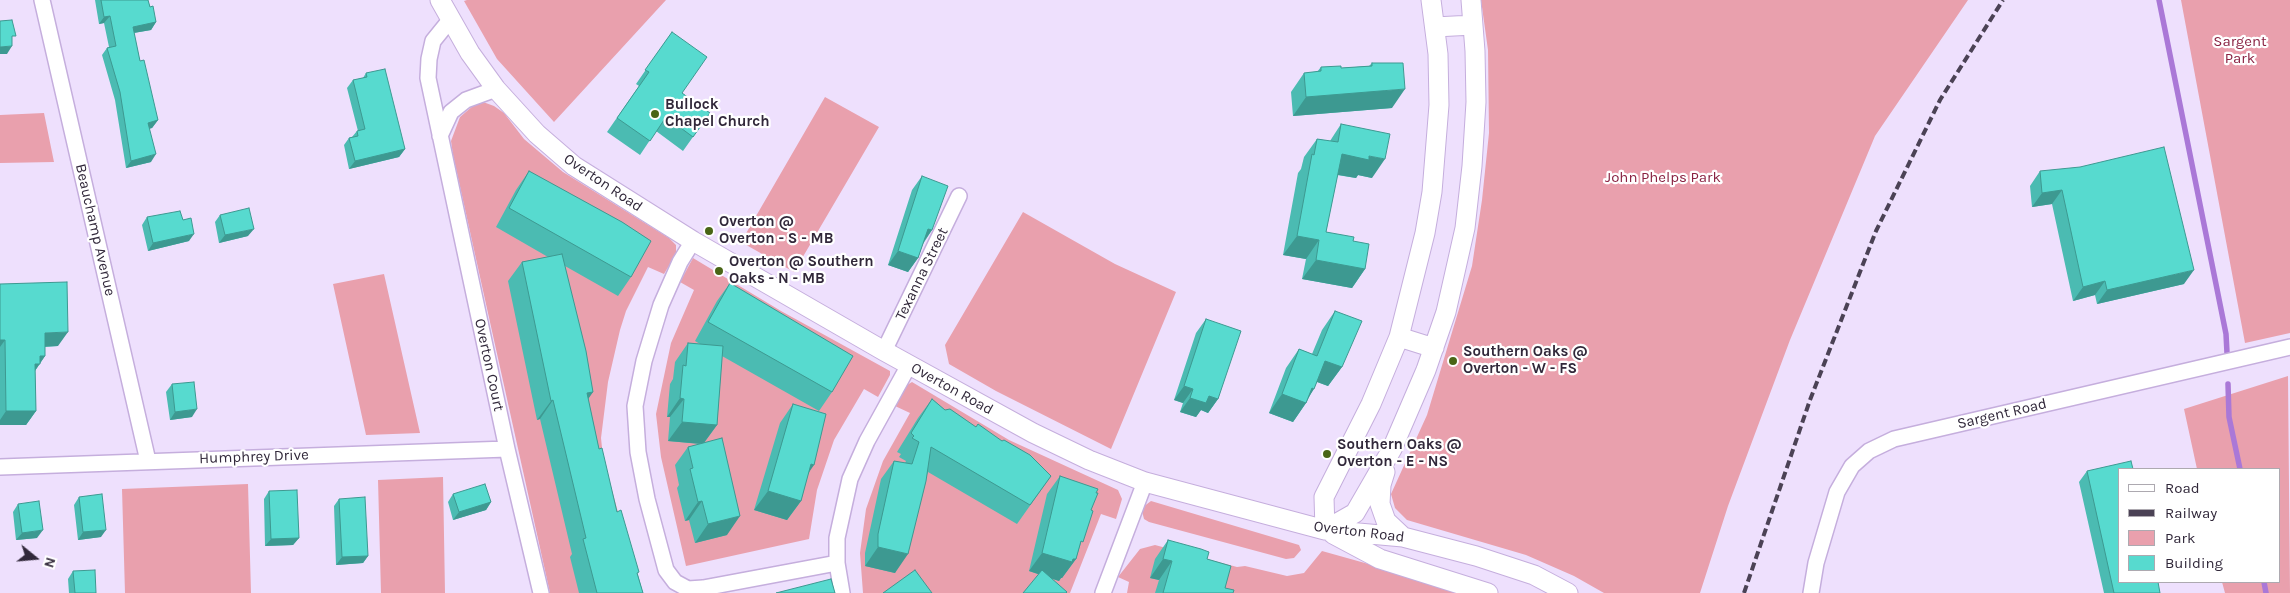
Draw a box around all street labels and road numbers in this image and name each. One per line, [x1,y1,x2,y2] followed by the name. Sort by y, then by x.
[560,150,646,216] street label: Overton Road
[71,162,119,298] street label: Beauchamp Avenue
[892,225,952,323] street label: Texanna Street
[470,317,508,413] street label: Overton Court
[908,359,996,419] street label: Overton Road
[1955,395,2049,433] street label: Sargent Road
[199,446,309,468] street label: Humphrey Drive
[1313,518,1405,546] street label: Overton Road

